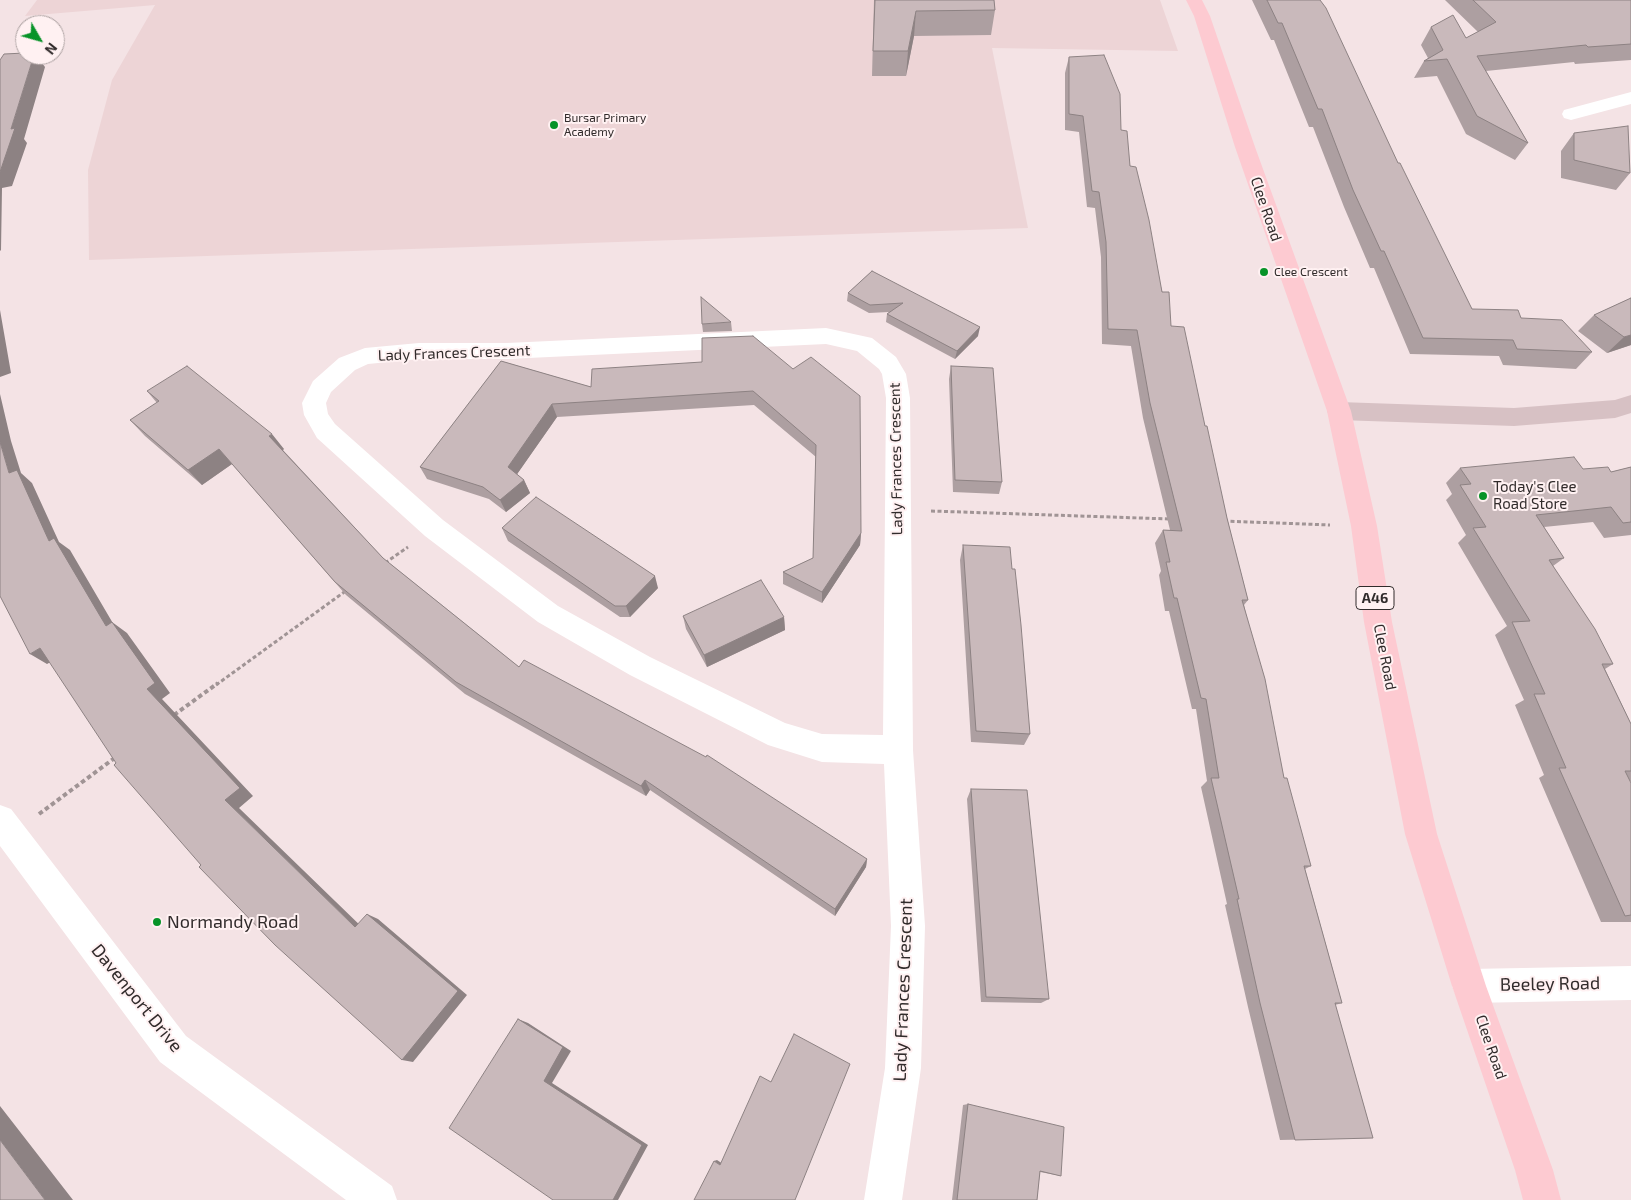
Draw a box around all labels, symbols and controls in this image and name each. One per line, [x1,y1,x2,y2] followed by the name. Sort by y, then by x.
[15,15,65,65] north arrow
[42,40,61,58] text: N
[564,111,646,139] place label: Bursar Primary Academy
[548,119,560,131] marker: Bursar Primary Academy
[1247,174,1285,244] street label: Clee Road
[1274,265,1348,279] place label: Clee Crescent
[1258,266,1270,278] marker: Clee Crescent
[377,341,531,365] street label: Lady Frances Crescent
[886,383,906,535] street label: Lady Frances Crescent
[1493,478,1577,513] place label: Today's Clee Road Store
[1477,490,1489,502] marker: Today's Clee Road Store
[1356,586,1394,610] road number: A46
[1370,622,1400,692] street label: Clee Road
[889,898,917,1082] street label: Lady Frances Crescent
[167,911,299,933] place label: Normandy Road
[151,916,163,928] marker: Normandy Road
[87,940,187,1056] street label: Davenport Drive
[1500,972,1600,996] street label: Beeley Road
[1472,1012,1510,1082] street label: Clee Road

